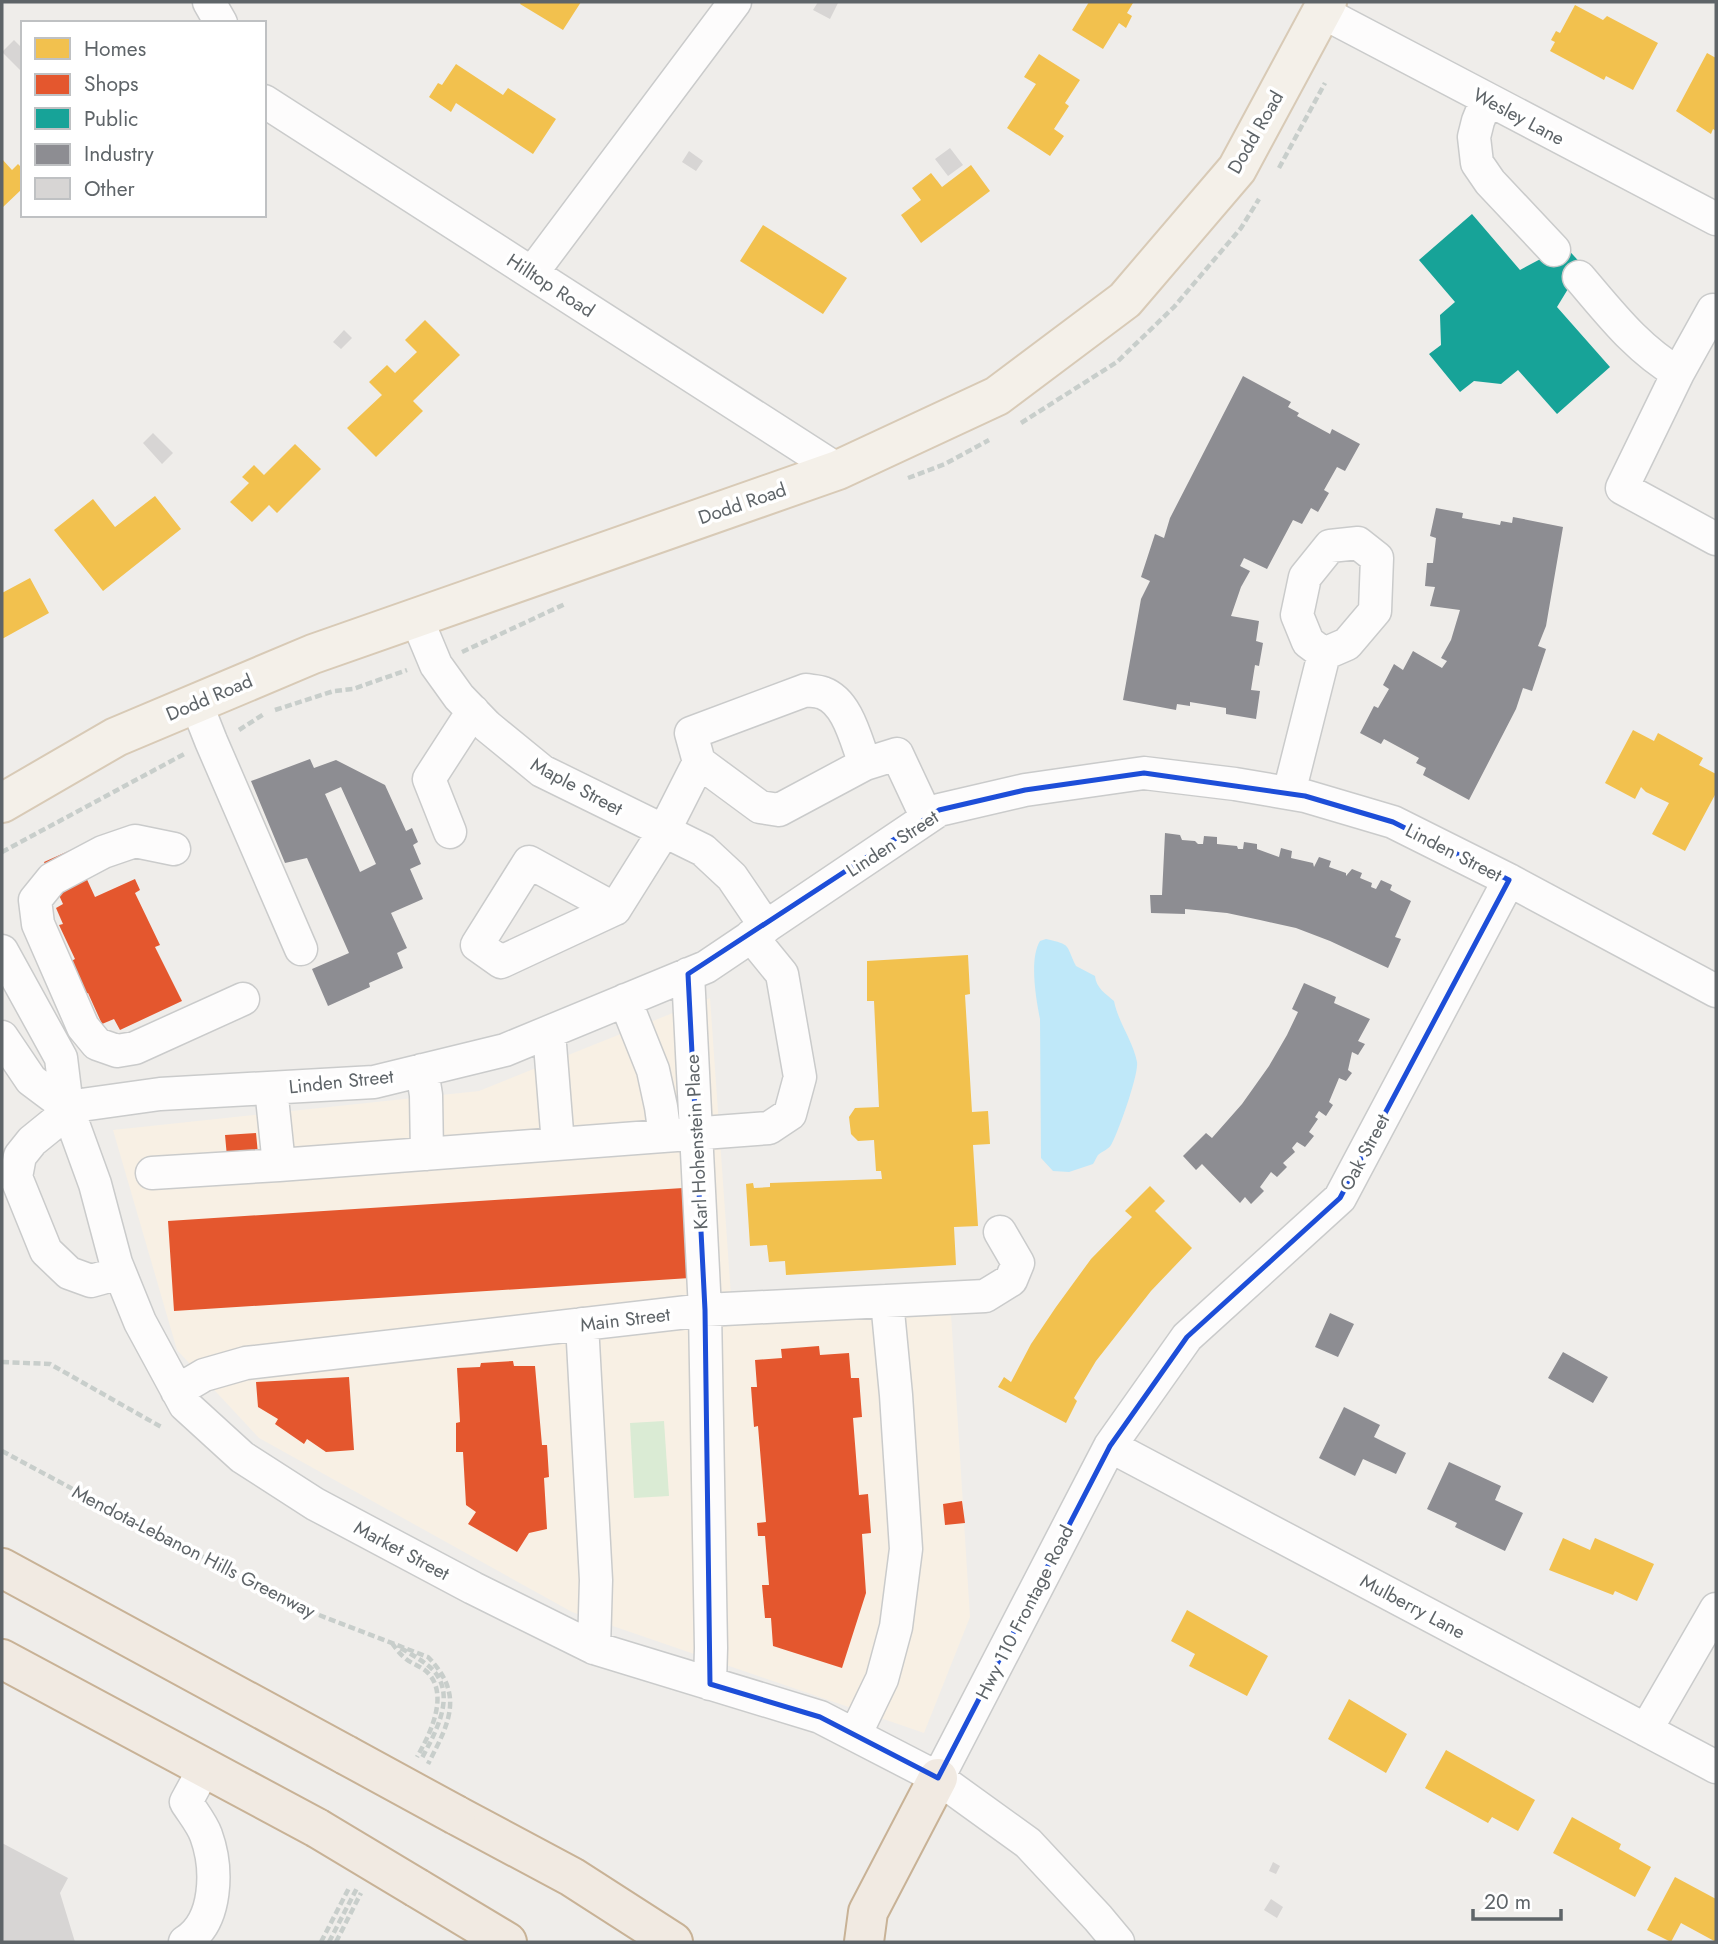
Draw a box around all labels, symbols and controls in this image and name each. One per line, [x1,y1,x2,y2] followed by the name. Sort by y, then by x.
[21,21,266,217] legend
[84,34,146,64] text: Homes
[84,69,138,99] text: Shops
[1468,81,1569,152] street label: Wesley Lane
[1221,86,1290,179] street label: Dodd Road
[84,104,138,134] text: Public
[84,139,155,169] text: Industry
[84,174,135,204] text: Other
[502,247,600,324] street label: Hilltop Road
[694,476,790,531] street label: Dodd Road
[162,667,257,728] street label: Dodd Road
[526,751,628,822] street label: Maple Street
[841,803,944,883] street label: Linden Street
[1401,817,1507,889] street label: Linden Street
[678,1053,715,1230] street label: Karl Hohenstein Place
[287,1063,395,1100] street label: Linden Street
[1333,1109,1396,1195] street label: Oak Street
[579,1301,672,1338] street label: Main Street
[67,1478,321,1625] street label: Mendota-Lebanon Hills Greenway
[349,1514,455,1587] street label: Market Street
[969,1521,1080,1704] street label: Hwy 110 Frontage Road
[1355,1567,1470,1646] street label: Mulberry Lane
[1473,1878,1560,1922] scale bar
[1484,1887,1531,1917] text: 20 m

